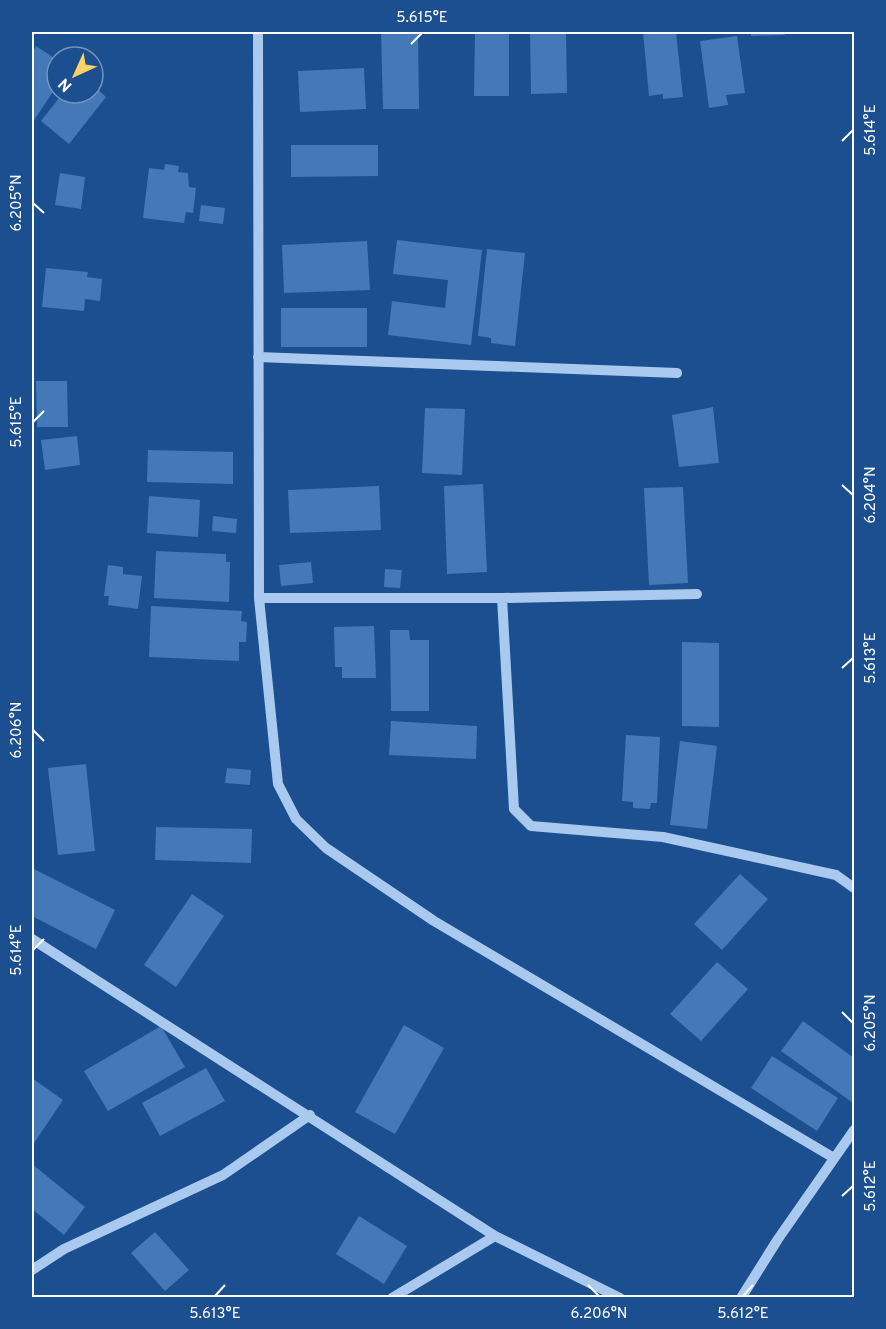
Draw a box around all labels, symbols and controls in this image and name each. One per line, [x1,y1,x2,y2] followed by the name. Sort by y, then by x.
[396,9,448,28] text: 5.615°E
[45,45,105,105] north arrow
[55,73,77,95] text: N
[862,104,881,156] text: 5.614°E
[8,174,27,232] text: 6.205°N
[8,396,27,448] text: 5.615°E
[862,466,881,524] text: 6.204°N
[862,632,881,684] text: 5.613°E
[8,702,27,758] text: 6.206°N
[8,924,27,976] text: 5.614°E
[862,994,881,1052] text: 6.205°N
[862,1160,881,1212] text: 5.612°E
[189,1305,241,1324] text: 5.613°E
[571,1305,627,1324] text: 6.206°N
[717,1305,769,1324] text: 5.612°E

